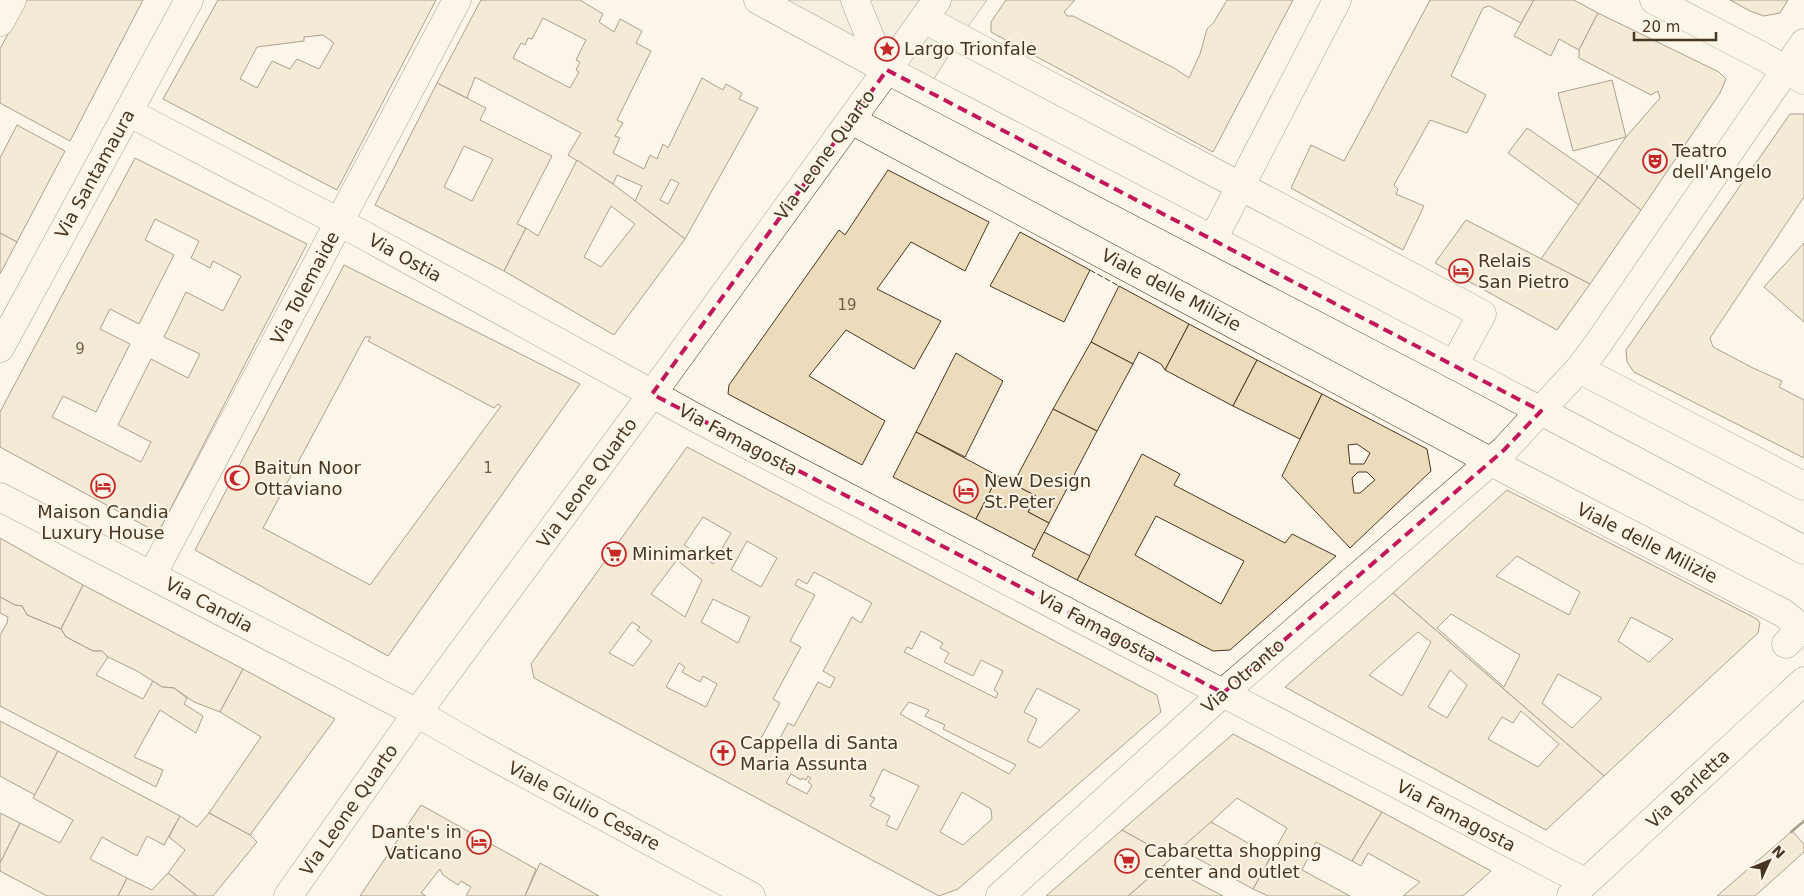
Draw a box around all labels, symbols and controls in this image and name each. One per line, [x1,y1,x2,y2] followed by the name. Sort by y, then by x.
[1634,10,1716,42] scale bar
[1642,18,1680,36] text: 20 m
[874,36,900,62] place icon: Largo Trionfale
[904,38,1037,59] place label: Largo Trionfale
[770,86,879,224] street label: Via Leone Quarto
[50,106,139,242] street label: Via Santamaura
[1671,140,1772,182] place label: Teatro dell'Angelo
[1642,148,1668,174] theatre icon: Teatro dell'Angelo
[266,228,343,348] street label: Via Tolemaide
[365,229,445,286] street label: Via Ostia
[1098,244,1245,335] street label: Viale delle Milizie
[1478,250,1569,292] place label: Relais San Pietro
[1448,258,1474,284] hotel icon: Relais San Pietro
[837,296,857,314] house number: 19
[75,340,85,358] house number: 9
[675,399,801,480] street label: Via Famagosta
[532,414,641,552] street label: Via Leone Quarto
[254,457,361,499] place label: Baitun Noor Ottaviano
[483,459,493,477] house number: 1
[224,465,250,491] mosque icon: Baitun Noor Ottaviano
[984,470,1091,512] place label: New Design St.Peter
[90,473,116,499] hotel icon: Maison Candia Luxury House
[953,478,979,504] hotel icon: New Design St.Peter
[1573,498,1721,587] street label: Viale delle Milizie
[37,501,169,543] place label: Maison Candia Luxury House
[601,541,627,567] supermarket icon: Minimarket
[632,543,733,564] place label: Minimarket
[162,573,257,636] street label: Via Candia
[1034,586,1160,667] street label: Via Famagosta
[1197,634,1288,717] street label: Via Otranto
[740,732,898,774] place label: Cappella di Santa Maria Assunta
[295,740,402,880] street label: Via Leone Quarto
[710,740,736,766] church icon: Cappella di Santa Maria Assunta
[1642,745,1733,832] street label: Via Barletta
[505,757,664,854] street label: Viale Giulio Cesare
[1393,775,1519,856] street label: Via Famagosta
[371,821,462,863] place label: Dante's in Vaticano
[466,829,492,855] hotel icon: Dante's in Vaticano
[1744,836,1794,886] north arrow
[1144,840,1322,882] place label: Cabaretta shopping center and outlet
[1769,842,1788,862] text: N
[1114,848,1140,874] supermarket icon: Cabaretta shopping center and outlet

